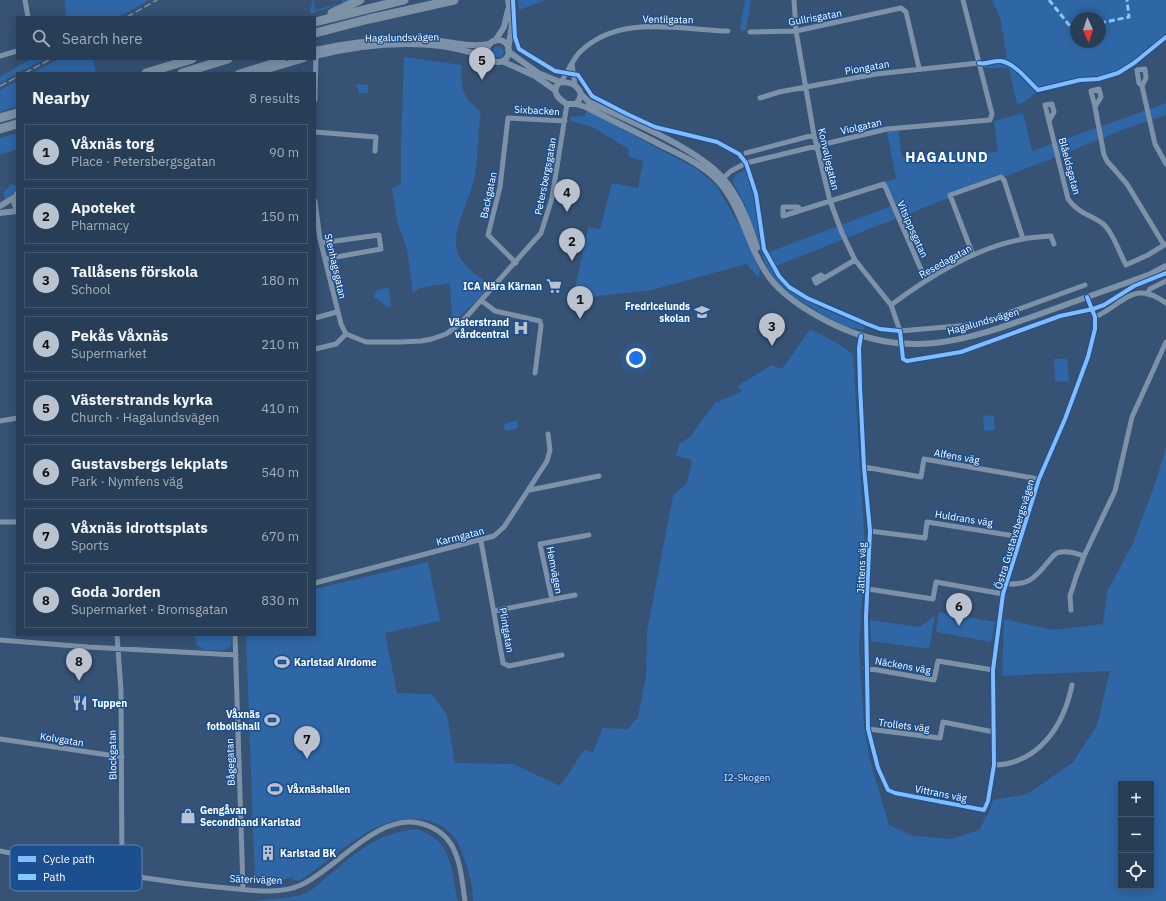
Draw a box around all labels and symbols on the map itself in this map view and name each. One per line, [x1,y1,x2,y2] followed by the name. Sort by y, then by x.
[787,6,843,29] street label: Gullrisgatan
[1070,12,1106,48] north arrow
[642,13,694,26] street label: Ventilgatan
[365,30,439,45] street label: Hagalundsvägen
[469,47,495,80] pin: 5
[844,57,890,78] street label: Piongatan
[514,103,560,118] street label: Sixbacken
[839,115,883,138] street label: Violgatan
[815,127,842,191] street label: Konvaljegatan
[532,136,559,216] street label: Petersbergsgatan
[1056,136,1083,196] street label: Blåeldsgatan
[905,148,989,166] district label: HAGALUND
[477,171,500,220] street label: Backgatan
[554,179,580,212] pin: 4
[894,199,931,260] street label: Vitsippsgatan
[559,228,585,261] pin: 2
[322,232,349,300] street label: Stenhagsgatan
[917,242,974,281] street label: Resedagatan
[545,277,563,295] supermarket icon: ICA Nära Kärnan
[463,280,542,293] place label: ICA Nära Kärnan
[567,286,593,319] pin: 1
[625,300,690,325] place label: Fredricelunds skolan
[693,303,711,321] school or university icon: Fredricelunds skolan
[946,305,1021,338] street label: Hagalundsvägen
[759,313,785,346] pin: 3
[448,316,509,341] place label: Västerstrand vårdcentral
[512,319,530,337] hospital icon: Västerstrand vårdcentral
[626,348,646,368] your location
[933,446,981,467] street label: Alfens väg
[992,478,1037,591] street label: Östra Gustavsbergsvägen
[934,507,995,530] street label: Huldrans väg
[435,524,485,549] street label: Karmgatan
[854,542,869,594] street label: Jättens väg
[544,545,565,595] street label: Hemvägen
[946,593,972,626] pin: 6
[496,607,517,654] street label: Plintgatan
[66,648,92,681] pin: 8
[273,653,291,671] sports icon: Karlstad Airdome
[874,654,933,677] street label: Näckens väg
[294,656,377,669] place label: Karlstad Airdome
[71,694,89,712] restaurant icon: Tuppen
[92,697,127,710] place label: Tuppen
[207,708,260,733] place label: Våxnäs fotbollshall
[263,711,281,729] sports icon: Våxnäs fotbollshall
[878,716,931,735] street label: Trollets väg
[294,726,320,759] pin: 7
[39,730,85,749] street label: Kolvgatan
[106,730,119,780] street label: Blockgatan
[223,738,238,786] street label: Bågegatan
[724,771,770,784] park label: I2-Skogen
[266,780,284,798] sports icon: Våxnäshallen
[914,782,969,805] street label: Vittrans väg
[287,783,350,796] place label: Våxnäshallen
[200,804,301,829] place label: Gengåvan Secondhand Karlstad
[179,807,197,825] shop icon: Gengåvan Secondhand Karlstad
[259,844,277,862] building icon: Karlstad BK
[10,845,142,891] legend
[280,847,336,860] place label: Karlstad BK
[43,852,95,866] text: Cycle path
[43,870,66,884] text: Path
[229,872,283,887] street label: Säterivägen

